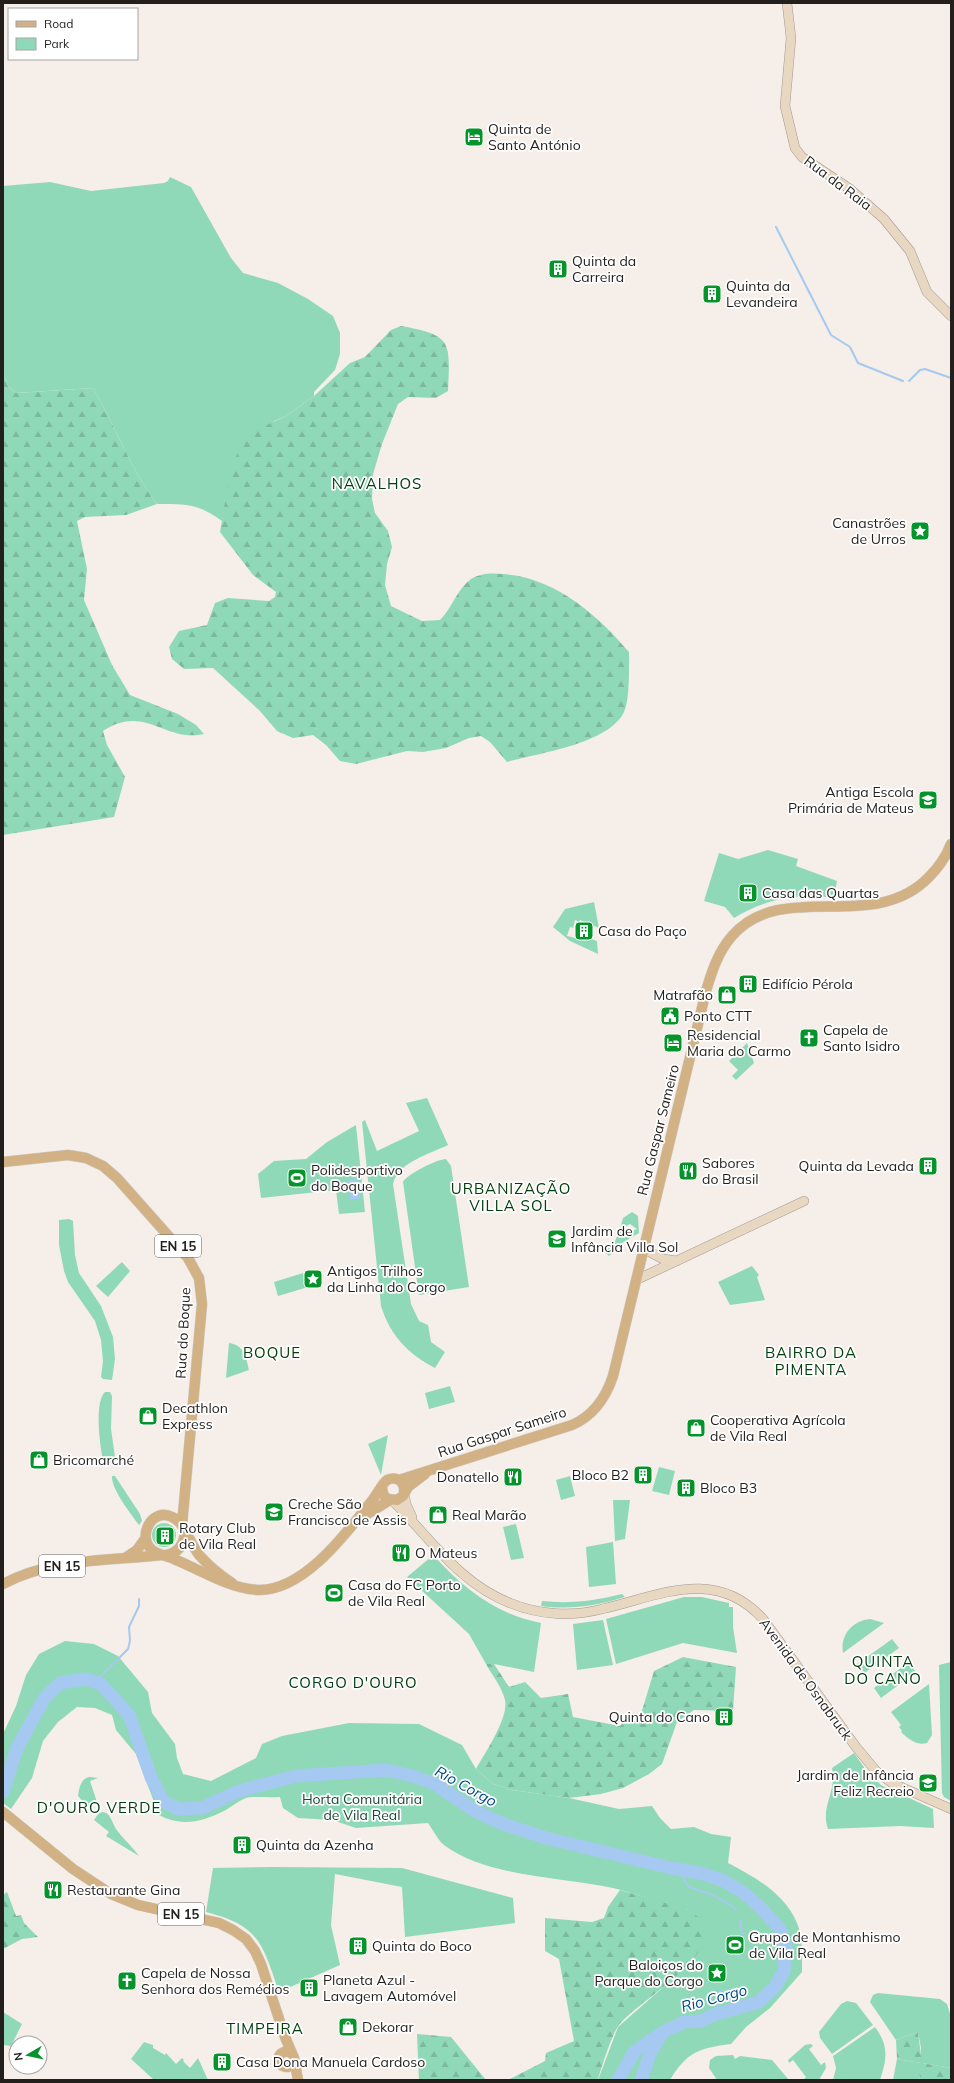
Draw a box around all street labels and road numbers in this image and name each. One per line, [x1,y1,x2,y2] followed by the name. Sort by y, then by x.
[801,152,875,214] street label: Rua da Raia
[633,1063,683,1197] street label: Rua Gaspar Sameiro
[155,1235,201,1257] road number: EN 15
[172,1287,194,1379] street label: Rua do Boque
[435,1403,569,1461] street label: Rua Gaspar Sameiro
[39,1555,85,1577] road number: EN 15
[756,1614,857,1744] street label: Avenida de Osnabruck
[158,1903,204,1925] road number: EN 15

